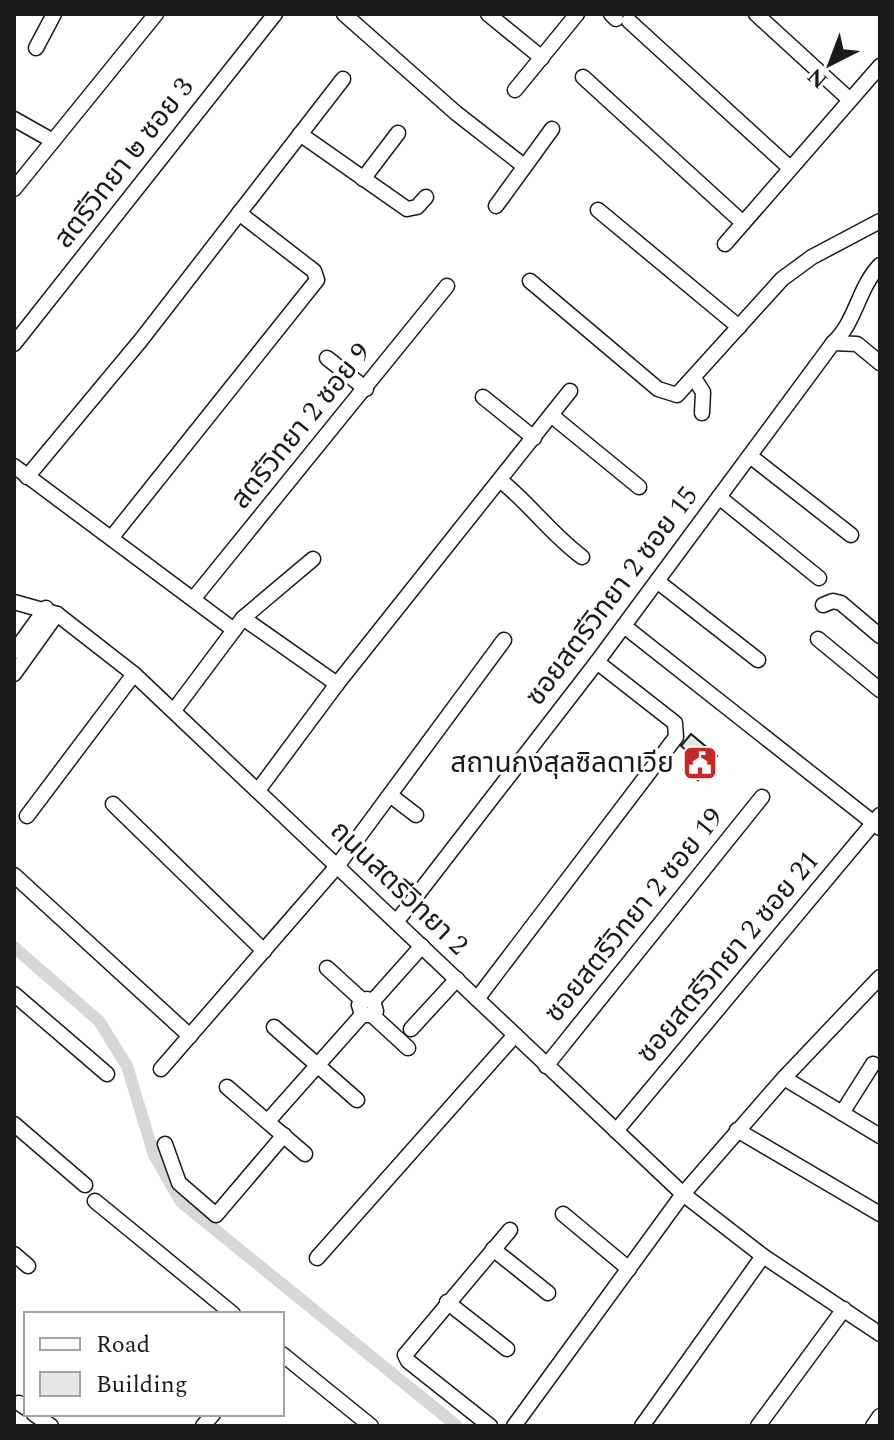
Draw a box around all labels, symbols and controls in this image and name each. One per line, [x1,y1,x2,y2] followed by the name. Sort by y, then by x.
[790,24,870,104] north arrow
[800,59,835,96] text: N
[43,68,205,258] street label: สตรีวิทยา ๒ ซอย 3
[220,333,382,519] street label: สตรีวิทยา 2 ซอย 9
[515,477,709,715] street label: ซอยสตรีวิทยา 2 ซอย 15
[450,742,674,785] place label: สถานกงสุลซิลดาเวีย
[681,744,719,782] public building icon: สถานกงสุลซิลดาเวีย
[534,798,734,1032] street label: ซอยสตรีวิทยา 2 ซอย 19
[320,811,478,965] street label: ถนนสตรีวิทยา 2
[626,841,830,1073] street label: ซอยสตรีวิทยา 2 ซอย 21
[24,1312,284,1416] legend
[96,1327,150,1363] text: Road
[96,1367,188,1403] text: Building

